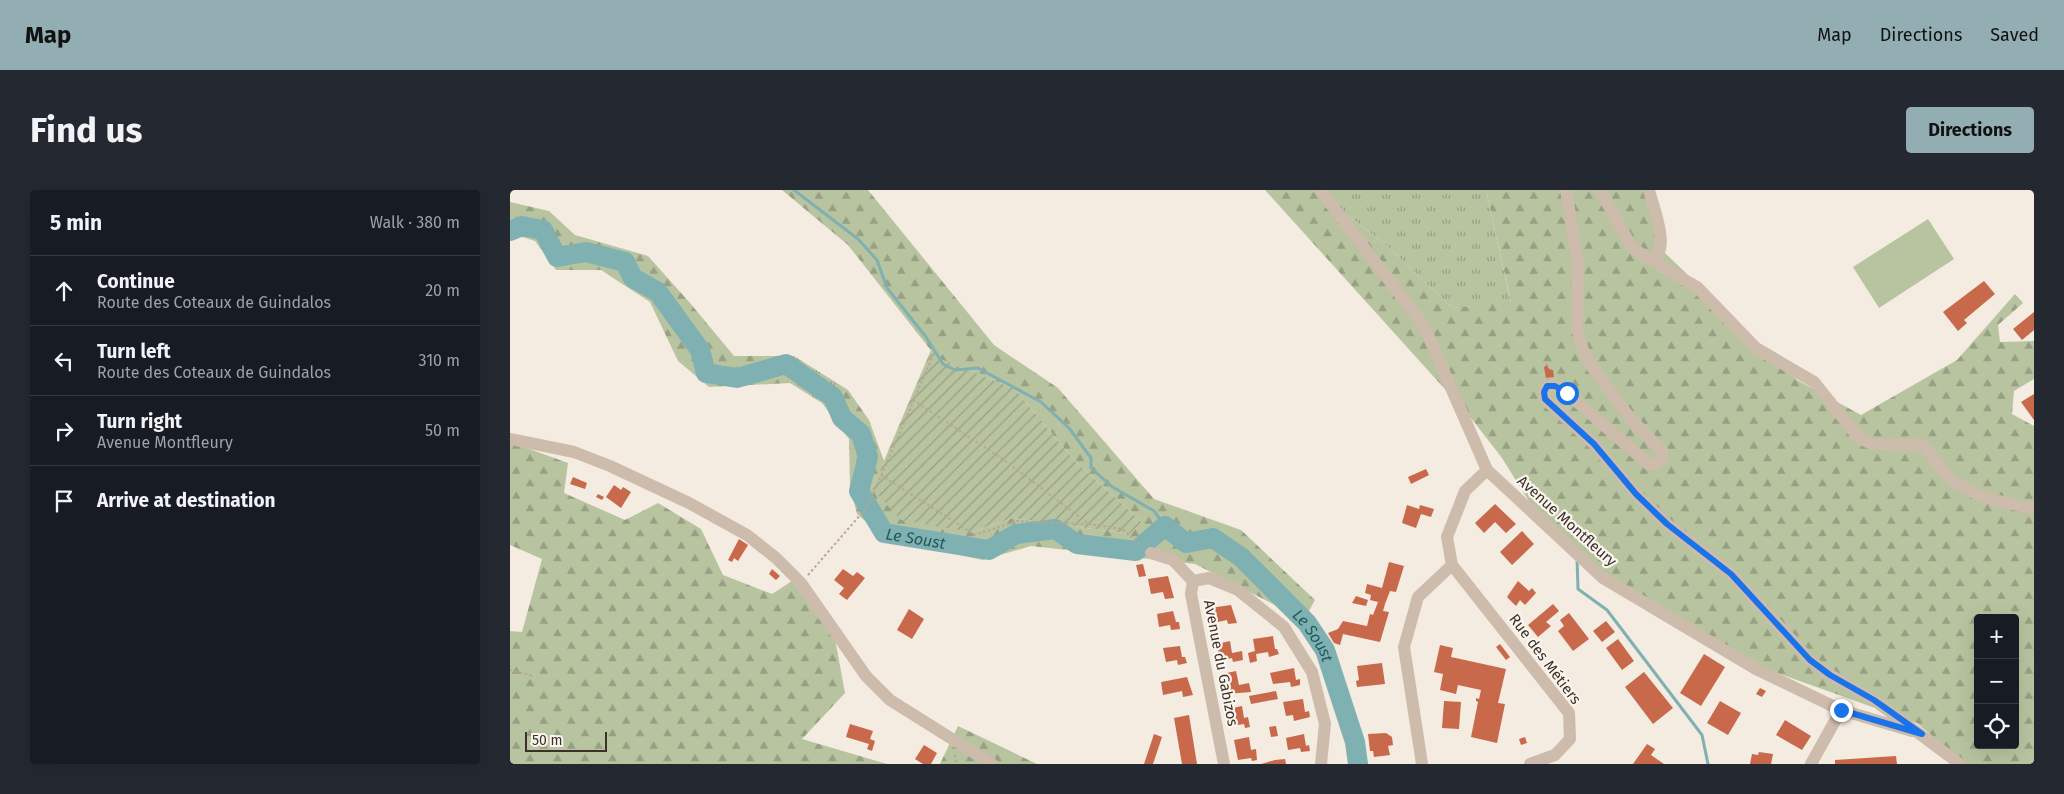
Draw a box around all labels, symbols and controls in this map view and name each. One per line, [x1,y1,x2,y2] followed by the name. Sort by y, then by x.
[25,21,71,49] text: Map
[1817,24,1852,46] text: Map
[1880,24,1962,46] text: Directions
[1990,24,2039,46] text: Saved
[1906,107,2034,153] button: Directions
[30,109,142,151] text: Find us
[50,210,102,236] text: 5 min
[370,213,460,232] text: Walk · 380 m
[97,270,175,293] text: Continue
[50,277,78,305] icon: ahead
[425,281,460,300] text: 20 m
[97,293,331,312] text: Route des Coteaux de Guindalos
[97,340,171,363] text: Turn left
[50,347,78,375] icon: left
[419,351,460,370] text: 310 m
[97,363,331,382] text: Route des Coteaux de Guindalos
[1556,382,1579,405] route start
[97,410,182,433] text: Turn right
[50,417,78,445] icon: right
[425,421,460,440] text: 50 m
[97,433,233,452] text: Avenue Montfleury
[1514,472,1621,571] street label: Avenue Montfleury
[50,487,78,515] icon: arrive
[97,489,276,512] text: Arrive at destination
[884,524,947,553] water label: Le Soust
[1200,598,1242,728] street label: Avenue du Gabizos
[1289,605,1337,664] water label: Le Soust
[1505,610,1585,708] street label: Rue des Métiers
[1974,614,2019,749] map controls
[1974,614,2019,659] button: +
[1974,659,2019,704] button: −
[1830,699,1853,722] route end
[1974,704,2019,749] button: locate
[525,729,608,752] scale bar
[532,732,563,749] text: 50 m

